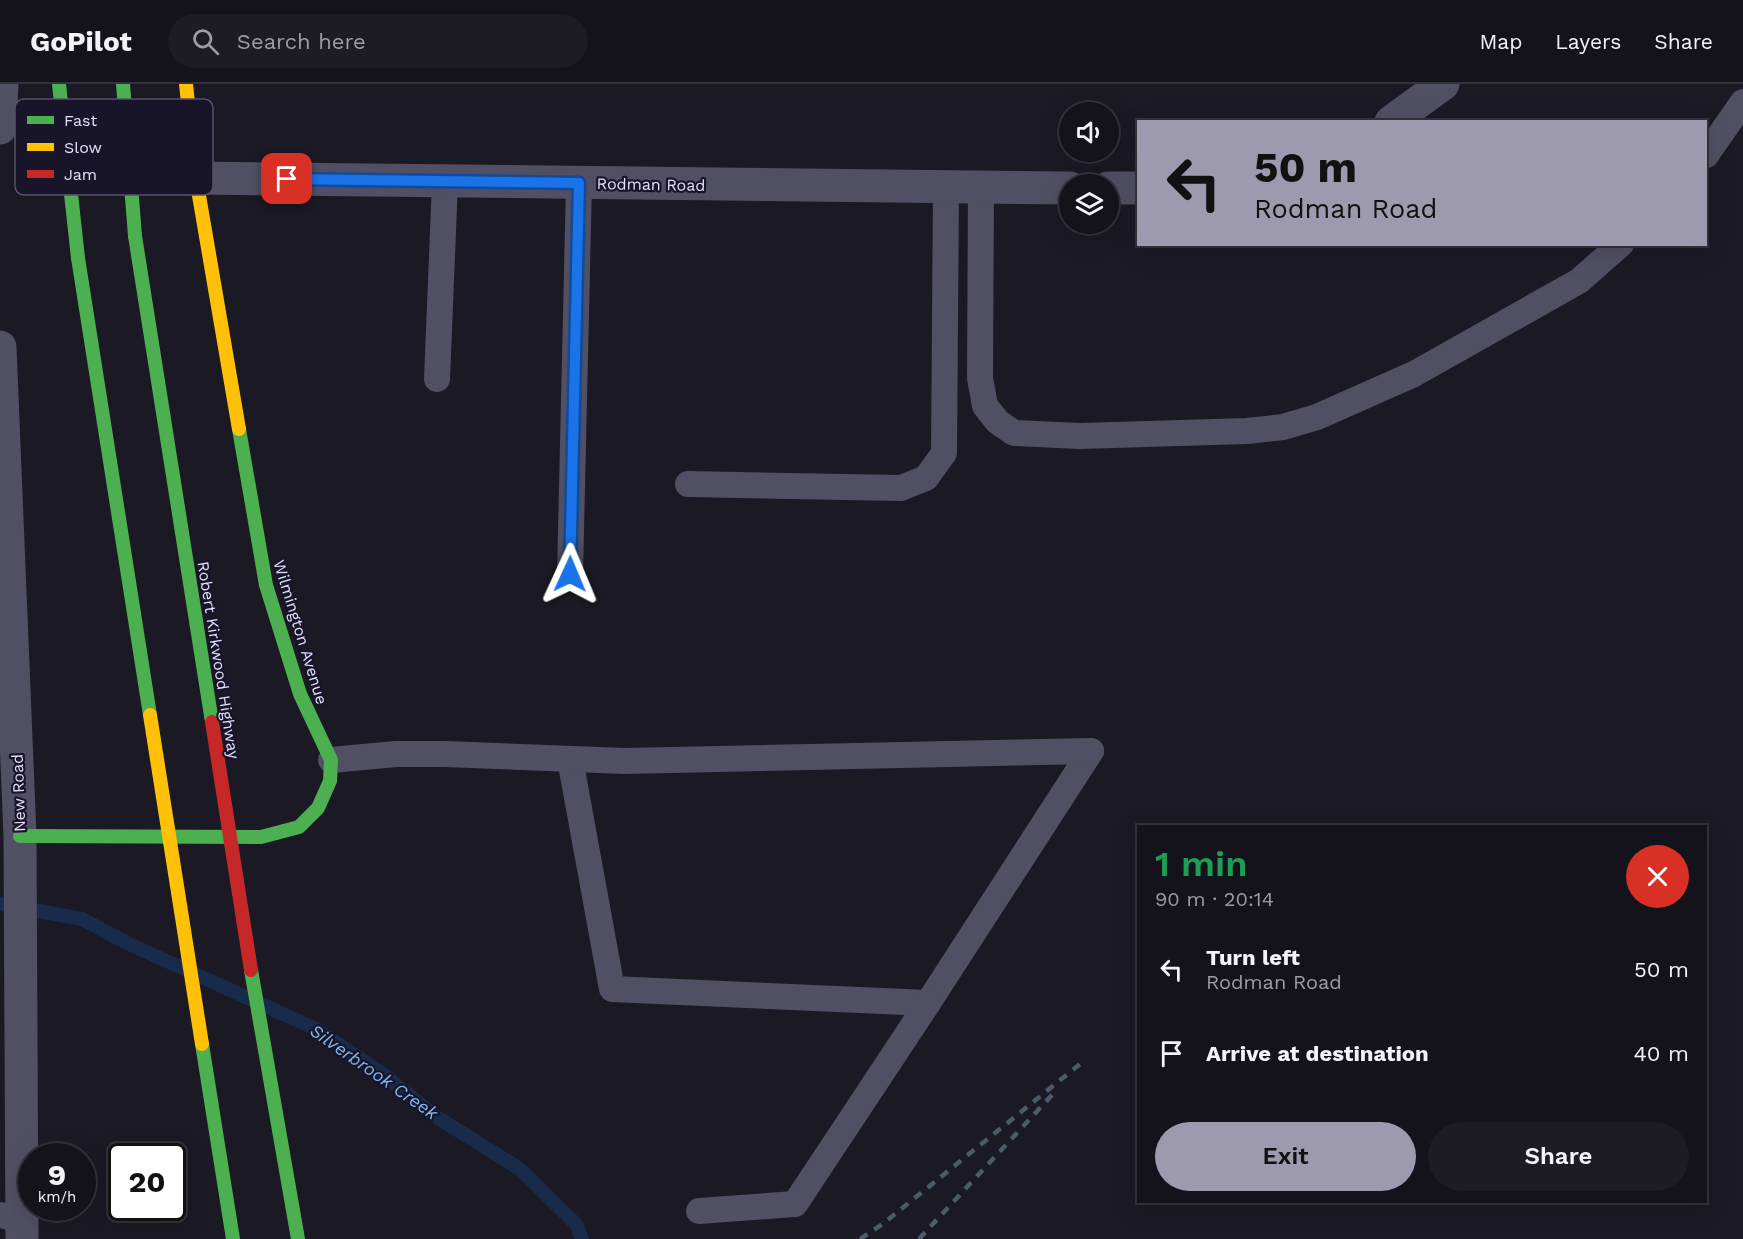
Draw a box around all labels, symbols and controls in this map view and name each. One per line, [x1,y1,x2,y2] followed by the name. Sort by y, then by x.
[168,14,588,68] search box
[30,25,132,58] text: GoPilot
[189,25,222,58] icon: search
[237,29,366,54] text: Search here
[1479,29,1522,54] text: Map
[1555,29,1621,54] text: Layers
[1654,29,1713,54] text: Share
[15,99,213,195] legend
[1059,102,1119,234] map controls
[1059,102,1119,162] button: sound
[64,111,97,130] text: Fast
[64,138,102,157] text: Slow
[1254,143,1357,192] text: 50 m
[1155,144,1233,222] icon: left
[261,153,312,204] pin
[270,162,303,195] icon: arrive
[64,165,97,184] text: Jam
[596,174,706,195] street label: Rodman Road
[1059,174,1119,234] button: layers
[1254,193,1437,225] text: Rodman Road
[538,542,602,606] position arrow
[269,558,332,707] street label: Wilmington Avenue
[193,560,244,761] street label: Robert Kirkwood Highway
[8,754,29,832] street label: New Road
[1155,843,1247,885] text: 1 min
[1626,845,1689,908] button: close
[1155,887,1274,911] text: 90 m · 20:14
[1206,945,1300,970] text: Turn left
[1155,953,1188,986] icon: left
[1634,957,1689,982] text: 50 m
[1206,970,1342,994] text: Rodman Road
[306,1020,443,1124] water label: Silverbrook Creek
[1155,1037,1188,1070] icon: arrive
[1206,1041,1429,1066] text: Arrive at destination
[1633,1041,1689,1066] text: 40 m
[1155,1122,1416,1191] button: Exit
[1428,1122,1689,1191] button: Share
[108,1143,186,1221] speed limit sign: 20
[48,1157,66,1192] text: 9
[38,1188,76,1206] text: km/h

